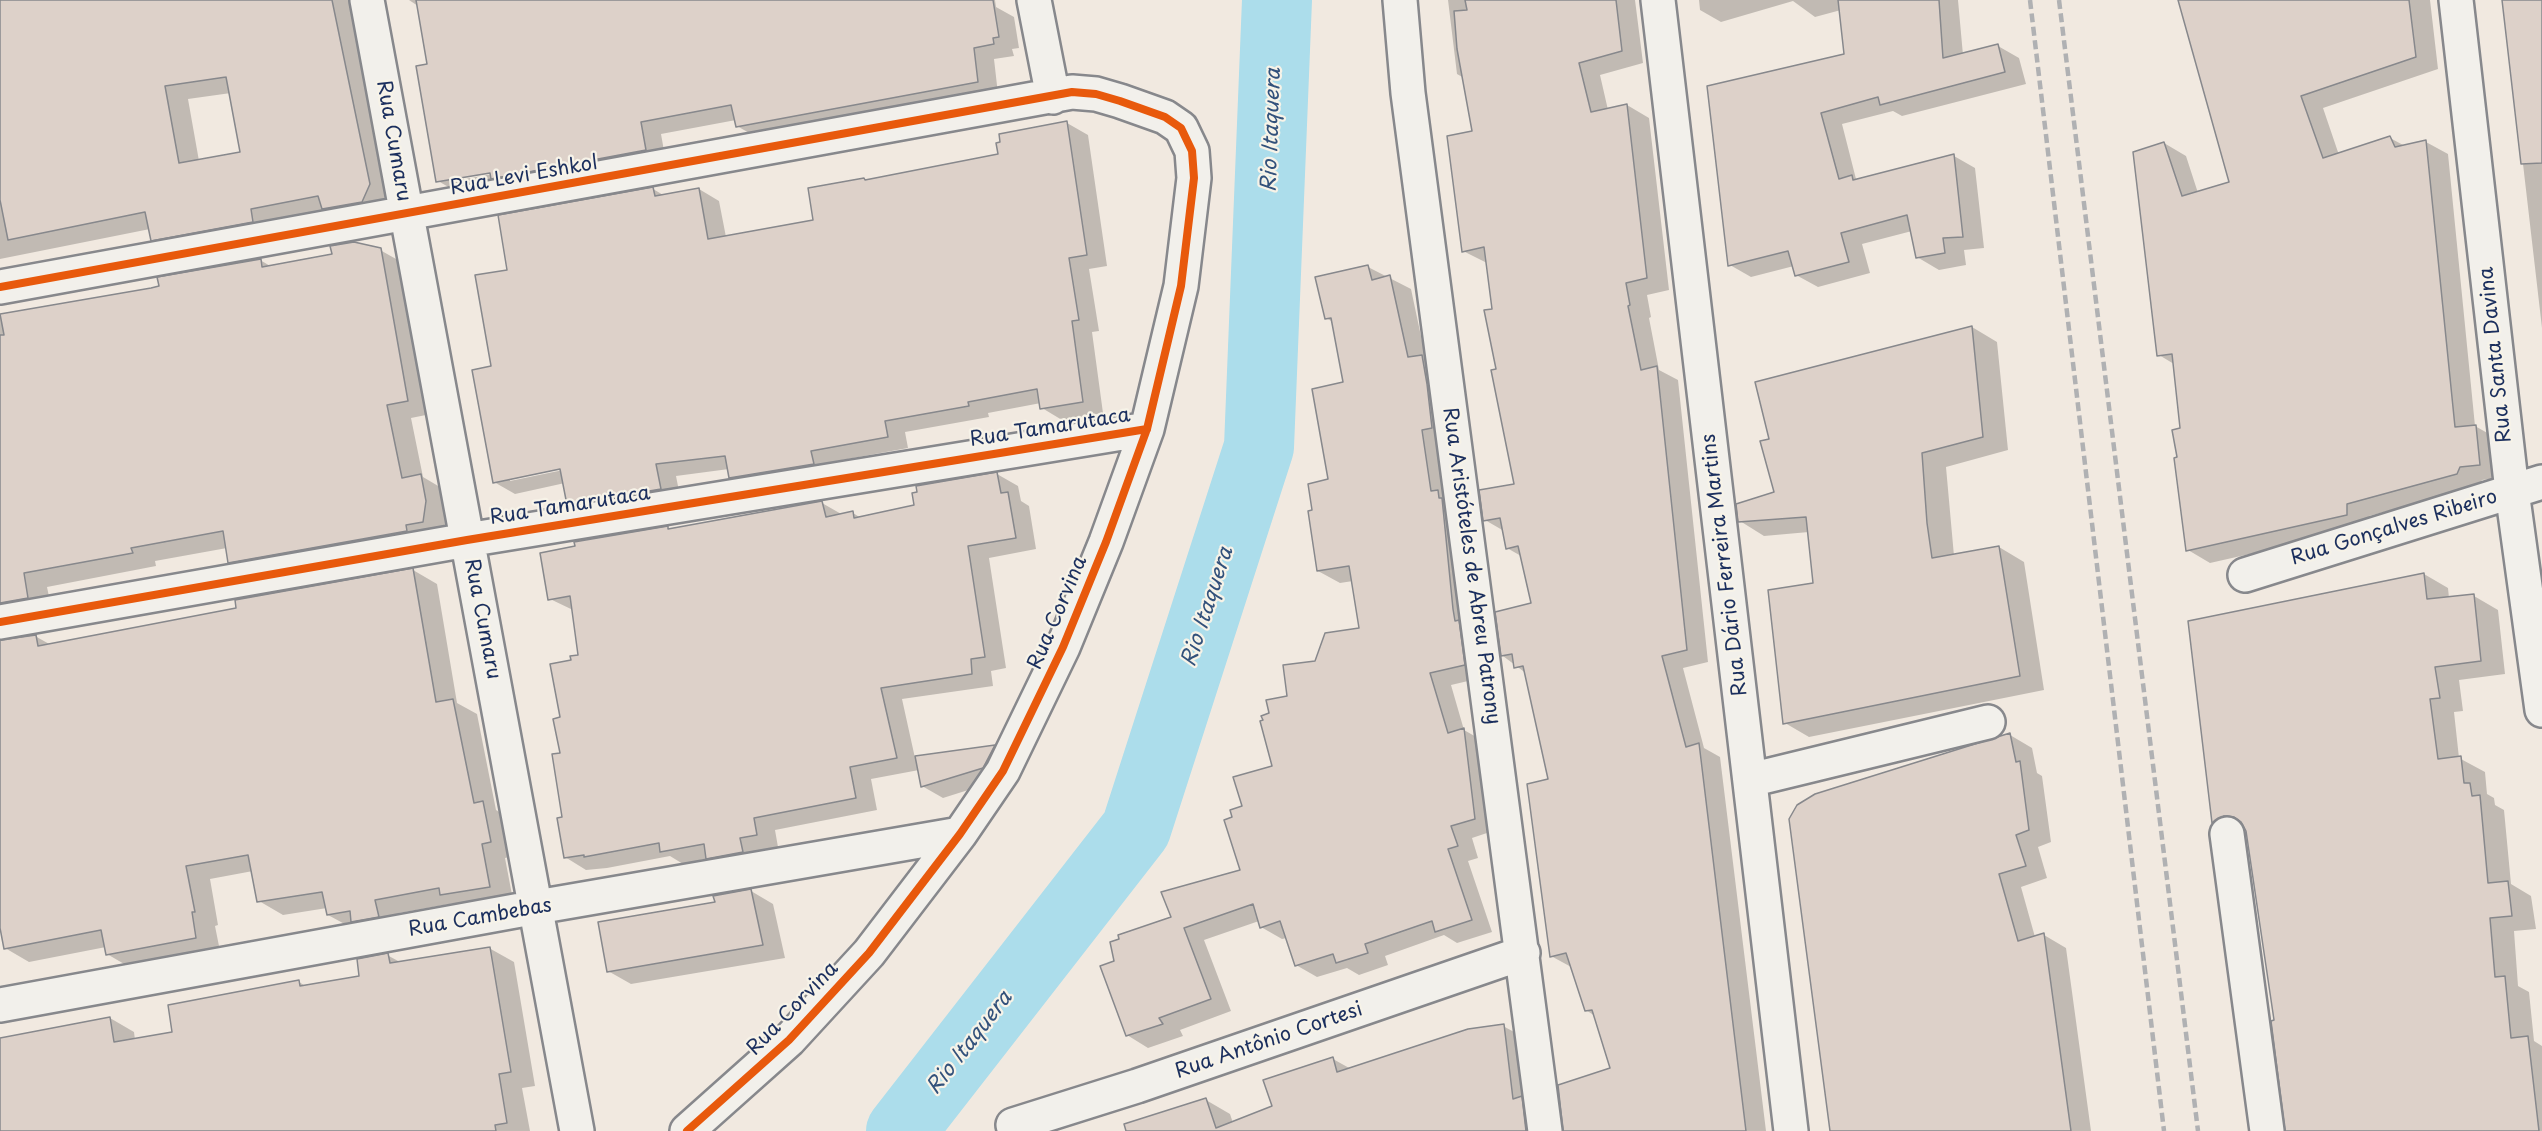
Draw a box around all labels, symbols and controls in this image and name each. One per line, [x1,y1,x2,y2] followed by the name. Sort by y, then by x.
[1257,67,1287,193] water label: Rio Itaquera
[371,79,415,203] street label: Rua Cumaru
[448,151,600,201] street label: Rua Levi Eshkol
[2475,266,2517,444] street label: Rua Santa Davina
[968,403,1132,453] street label: Rua Tamarutaca
[1437,406,1505,726] street label: Rua Aristóteles de Abreu Patrony
[1697,432,1753,698] street label: Rua Dário Ferreira Martins
[488,481,652,531] street label: Rua Tamarutaca
[2288,485,2500,571] street label: Rua Gonçalves Ribeiro
[1177,544,1239,670] water label: Rio Itaquera
[1023,553,1093,673] street label: Rua Corvina
[459,557,505,681] street label: Rua Cumaru
[406,894,554,942] street label: Rua Cambebas
[742,957,844,1061] street label: Rua Corvina
[922,986,1018,1100] water label: Rio Itaquera
[1172,998,1366,1084] street label: Rua Antônio Cortesi

